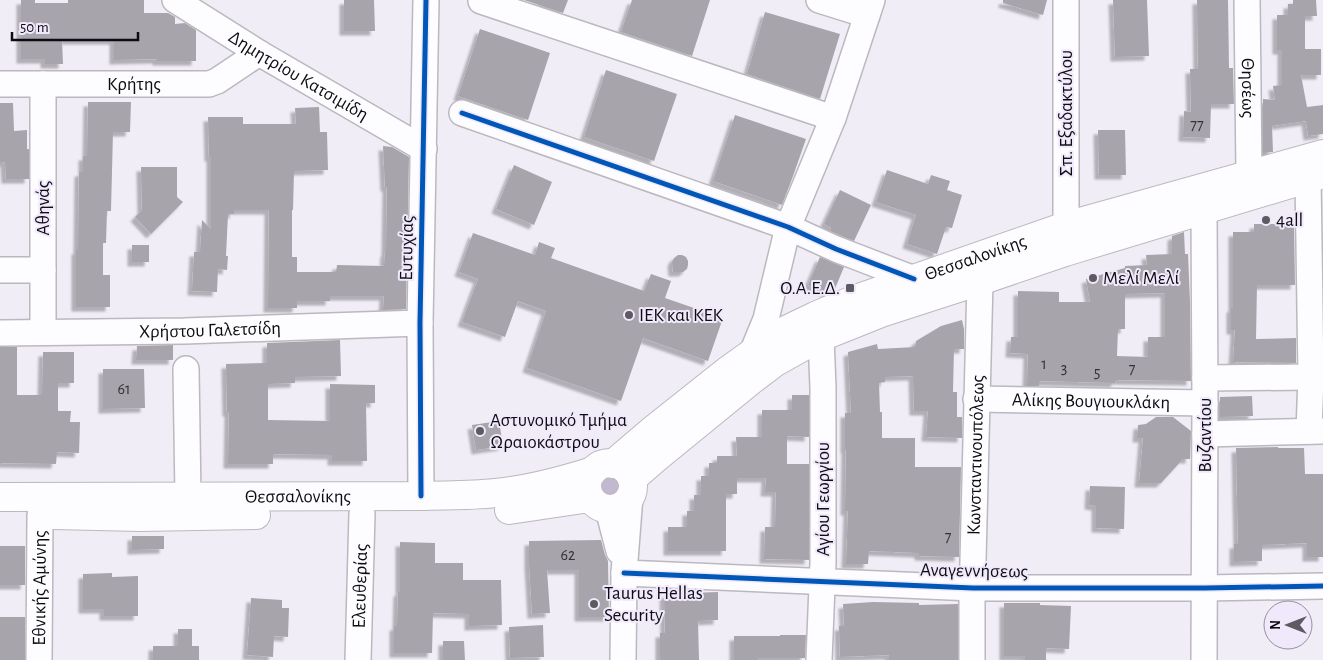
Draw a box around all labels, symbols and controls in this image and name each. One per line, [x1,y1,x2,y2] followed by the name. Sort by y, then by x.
[12,10,139,42] scale bar
[20,20,49,35] text: 50 m
[225,27,372,124] street label: Δημητρίου Κατσιμίδη
[1057,50,1076,176] street label: Σπ. Εξαδακτύλου
[1238,58,1258,118] street label: Θησέως
[107,75,161,94] street label: Κρήτης
[1190,117,1204,133] house number: 77
[34,181,53,235] street label: Αθηνάς
[1276,211,1303,230] place label: 4all
[1260,214,1272,226] marker: 4all
[397,215,417,281] street label: Ευτυχίας
[922,231,1029,284] street label: Θεσσαλονίκης
[1103,269,1179,288] place label: Μελί Μελί
[1087,272,1099,284] marker: Μελί Μελί
[780,279,840,298] place label: Ο.Α.Ε.Δ.
[844,282,856,294] marker: Ο.Α.Ε.Δ.
[639,306,724,325] place label: ΙΕΚ και ΚΕΚ
[623,309,635,321] marker: ΙΕΚ και ΚΕΚ
[139,318,281,341] street label: Χρήστου Γαλετσίδη
[1041,356,1047,372] house number: 1
[1061,360,1067,376] house number: 3
[1129,361,1136,377] house number: 7
[1094,364,1100,380] house number: 5
[964,375,987,535] street label: Κωνσταντινουπόλεως
[117,381,131,397] house number: 61
[1012,390,1170,412] street label: Αλίκης Βουγιουκλάκη
[1196,398,1215,472] street label: Βυζαντίου
[490,411,627,452] place label: Αστυνομικό Τμήμα Ωραιοκάστρου
[474,425,486,437] marker: Αστυνομικό Τμήμα Ωραιοκάστρου
[814,442,833,556] street label: Αγίου Γεωργίου
[245,487,351,506] street label: Θεσσαλονίκης
[945,529,952,545] house number: 7
[30,530,49,646] street label: Εθνικής Αμύνης
[349,543,371,629] street label: Ελευθερίας
[561,547,575,563] house number: 62
[920,561,1028,581] street label: Αναγεννήσεως
[604,584,703,625] place label: Taurus Hellas Security
[588,598,600,610] marker: Taurus Hellas Security
[1263,600,1313,650] north arrow
[1269,620,1283,630] text: N

